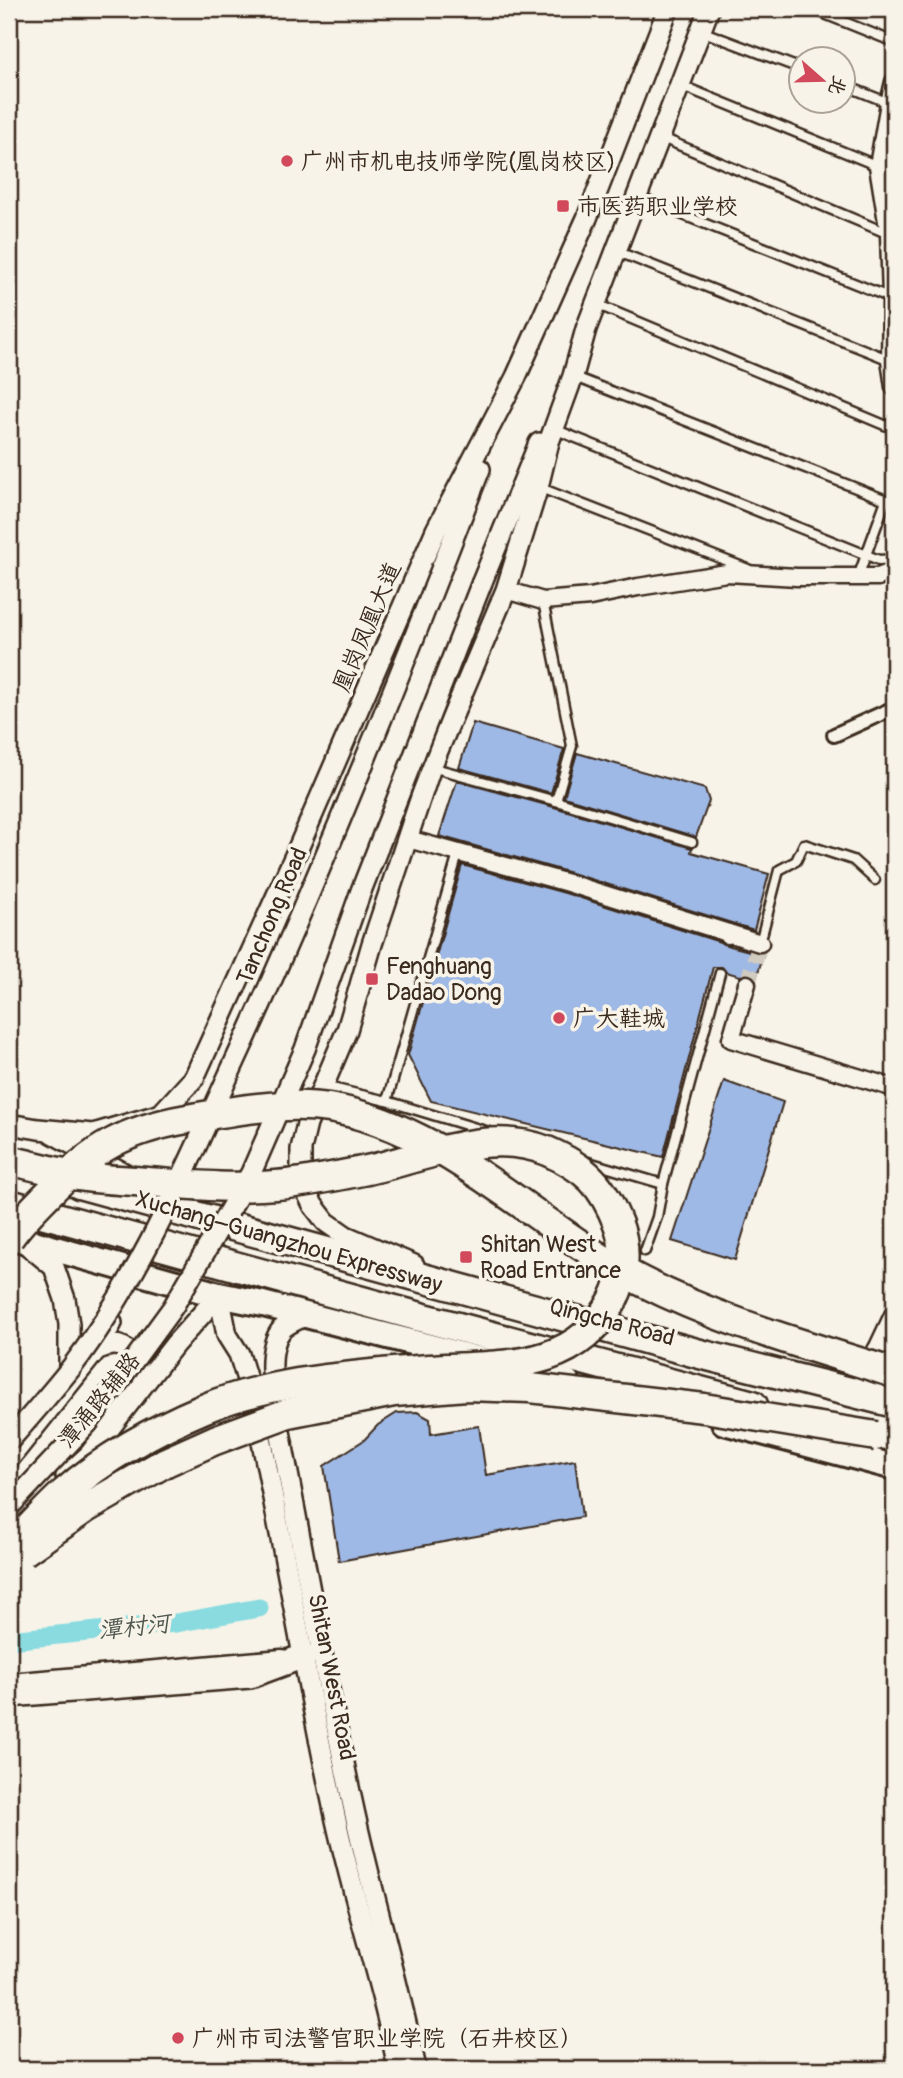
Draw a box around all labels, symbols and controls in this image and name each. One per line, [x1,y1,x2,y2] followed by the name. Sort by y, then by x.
[788,46,858,116] north arrow
[823,72,852,99] text: 北
[301,147,615,176] place label: 广州市机电技师学院(凰岗校区)
[279,153,295,169] marker: 广州市机电技师学院(凰岗校区)
[577,192,738,221] place label: 市医药职业学校
[555,198,571,214] marker: 市医药职业学校
[327,558,407,696] street label: 凰岗凤凰大道
[230,843,314,989] street label: Tanchong Road
[386,952,502,1007] place label: Fenghuang Dadao Dong
[364,971,380,987] marker: Fenghuang Dadao Dong
[573,1004,665,1033] place label: 广大鞋城
[551,1010,567,1026] marker: 广大鞋城
[133,1184,446,1300] street label: Xuchang–Guangzhou Expressway
[480,1230,622,1285] place label: Shitan West Road Entrance
[458,1249,474,1265] marker: Shitan West Road Entrance
[546,1291,678,1353] street label: Qingcha Road
[52,1346,146,1454] street label: 潭涌路辅路
[302,1591,362,1763] street label: Shitan West Road
[97,1608,175,1645] water label: 潭村河
[192,2024,583,2053] place label: 广州市司法警官职业学院（石井校区）
[170,2030,186,2046] marker: 广州市司法警官职业学院（石井校区）

